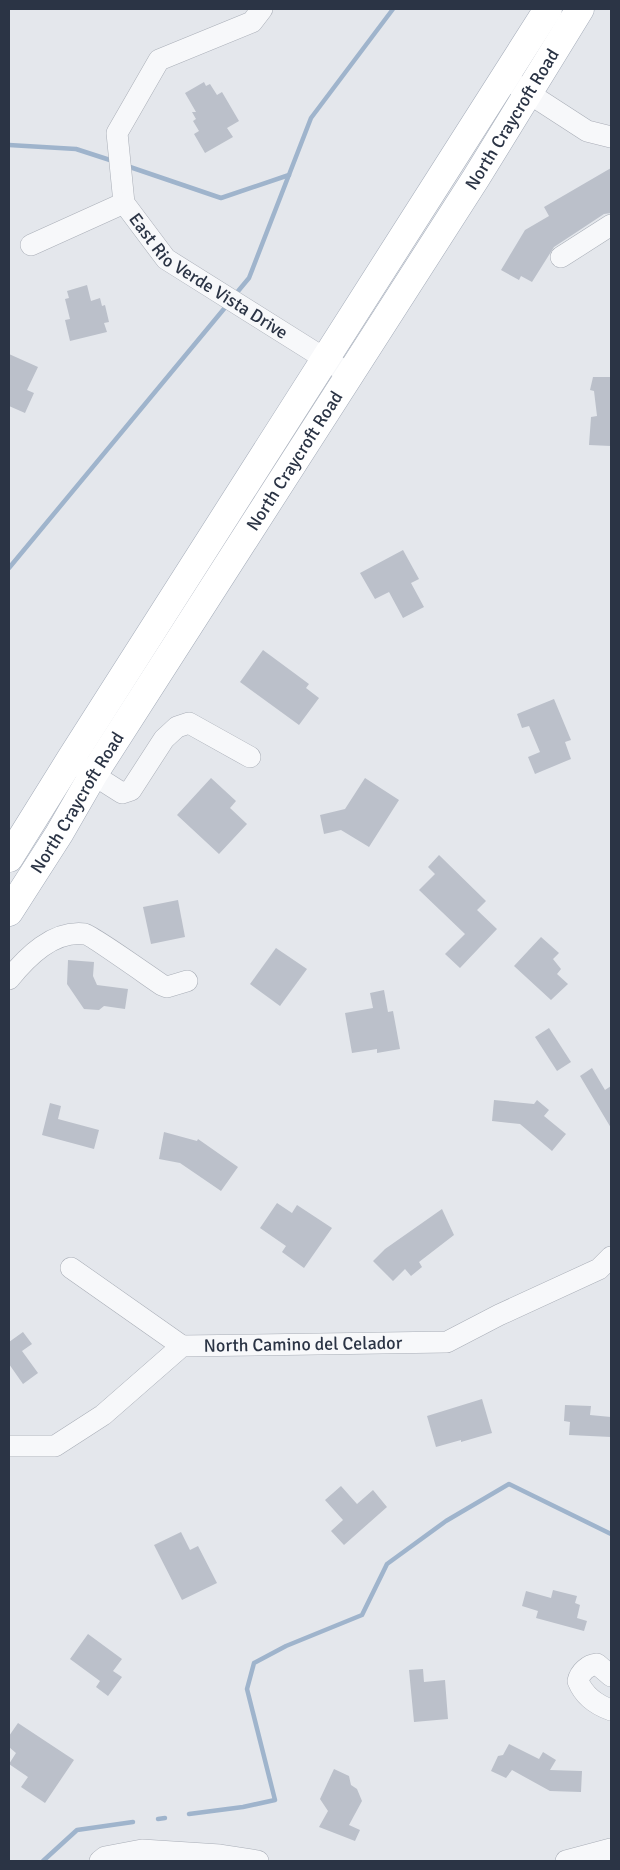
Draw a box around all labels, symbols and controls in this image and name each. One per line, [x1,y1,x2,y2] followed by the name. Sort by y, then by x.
[460,45,564,194] street label: North Craycroft Road
[124,209,292,344] street label: East Rio Verde Vista Drive
[242,387,347,535] street label: North Craycroft Road
[26,728,129,877] street label: North Craycroft Road
[204,1332,403,1357] street label: North Camino del Celador

